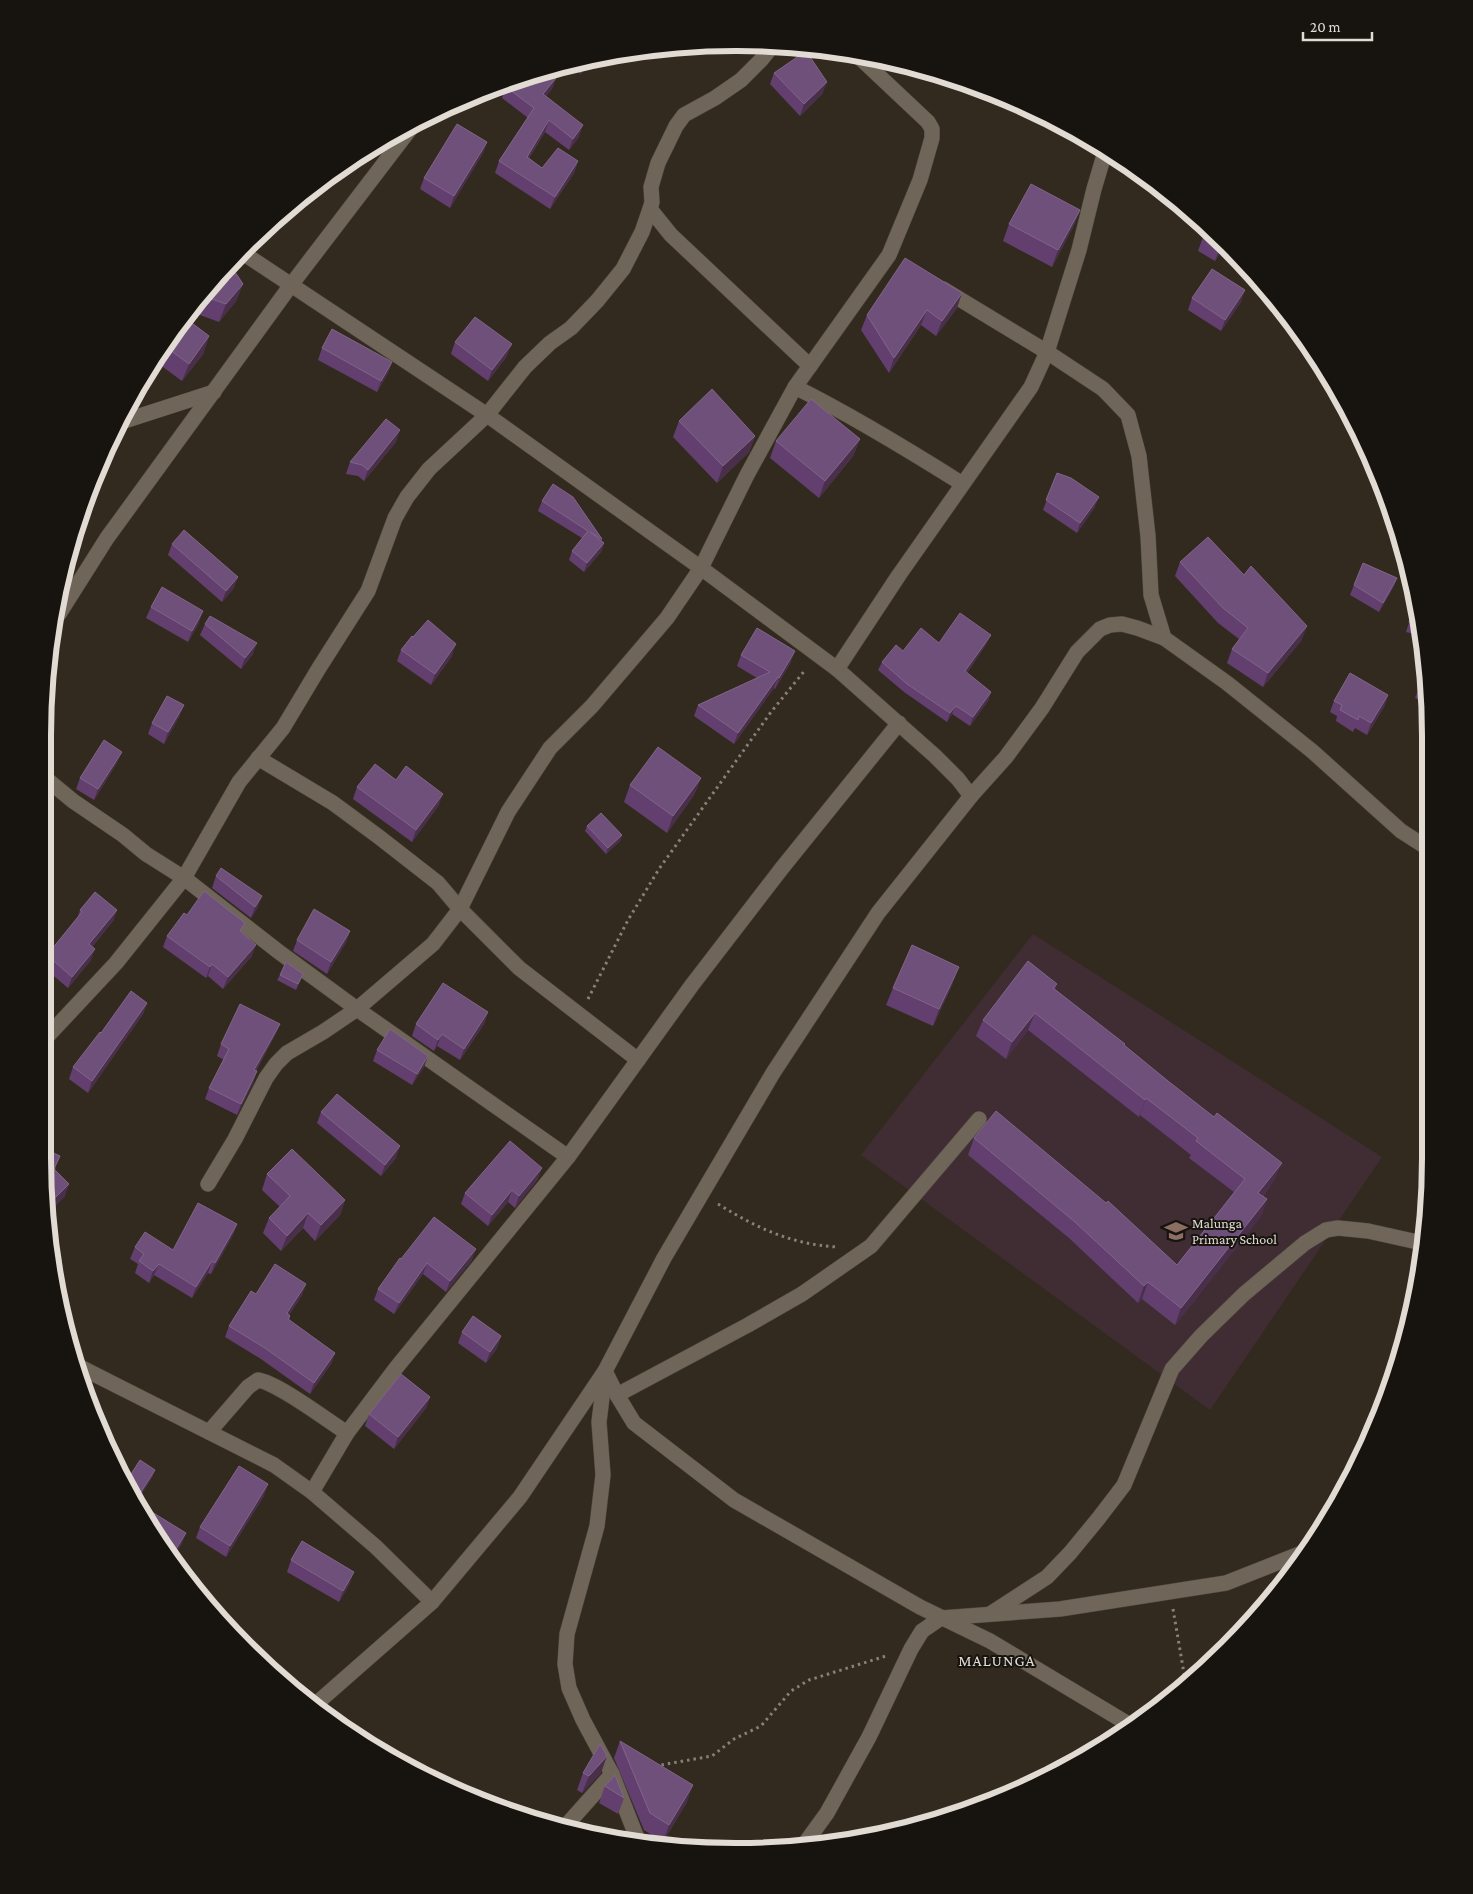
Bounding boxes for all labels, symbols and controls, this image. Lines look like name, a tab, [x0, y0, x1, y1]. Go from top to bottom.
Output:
scale bar	[1303, 10, 1372, 42]
text: 20 m	[1310, 19, 1341, 35]
place label: Malunga Primary School	[1192, 1215, 1277, 1247]
school or university icon: Malunga Primary School	[1163, 1218, 1189, 1244]
district label: MALUNGA	[958, 1652, 1036, 1669]

